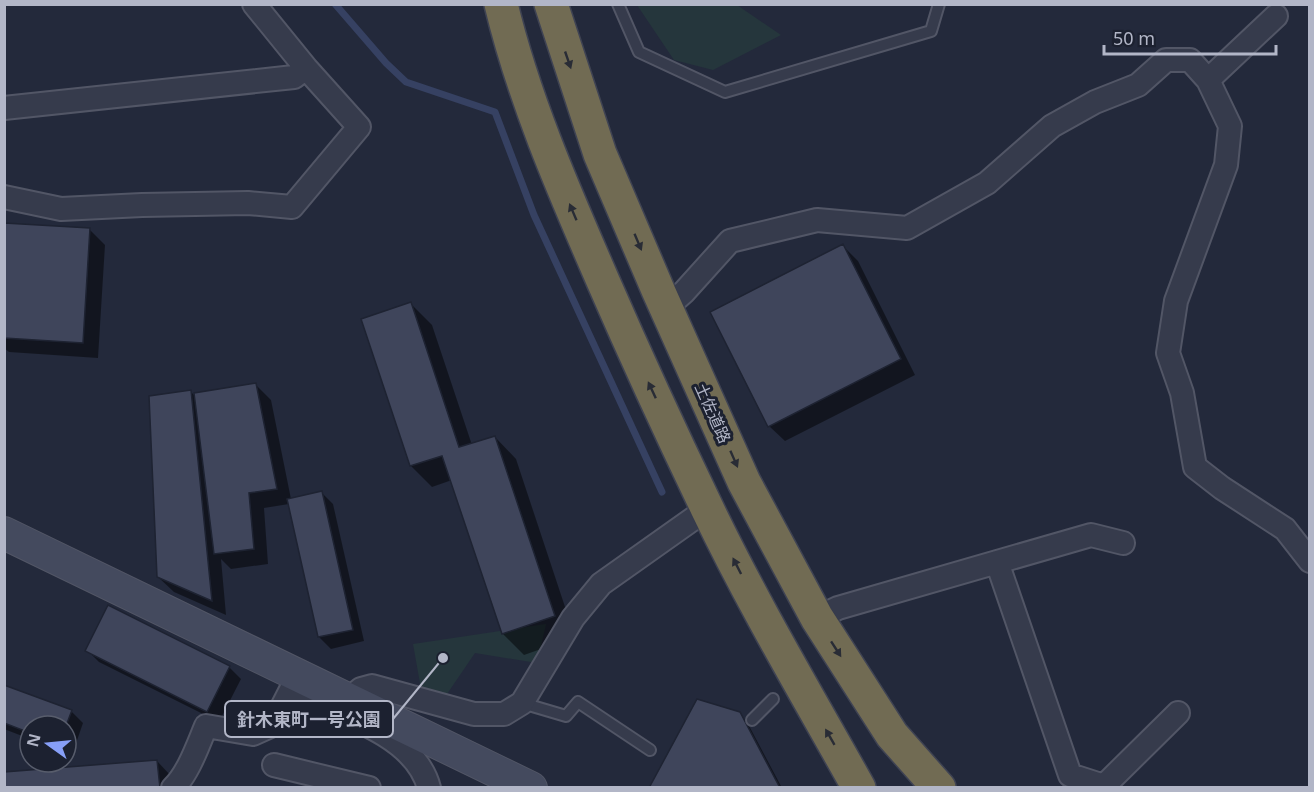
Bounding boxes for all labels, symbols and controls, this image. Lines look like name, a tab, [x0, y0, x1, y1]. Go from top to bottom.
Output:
scale bar	[1104, 18, 1276, 56]
text: 50 m	[1113, 26, 1155, 50]
one-way arrow	[564, 51, 574, 69]
one-way arrow	[568, 202, 578, 220]
one-way arrow	[633, 234, 642, 251]
street label: 土佐道路	[690, 379, 736, 447]
one-way arrow	[648, 381, 657, 398]
one-way arrow	[729, 450, 739, 468]
one-way arrow	[732, 557, 742, 574]
one-way arrow	[831, 641, 842, 657]
callout: 針木東町一号公園	[225, 701, 393, 737]
text: 針木東町一号公園	[237, 707, 381, 731]
north arrow	[18, 714, 78, 774]
one-way arrow	[825, 728, 835, 745]
text: N	[21, 731, 46, 749]

